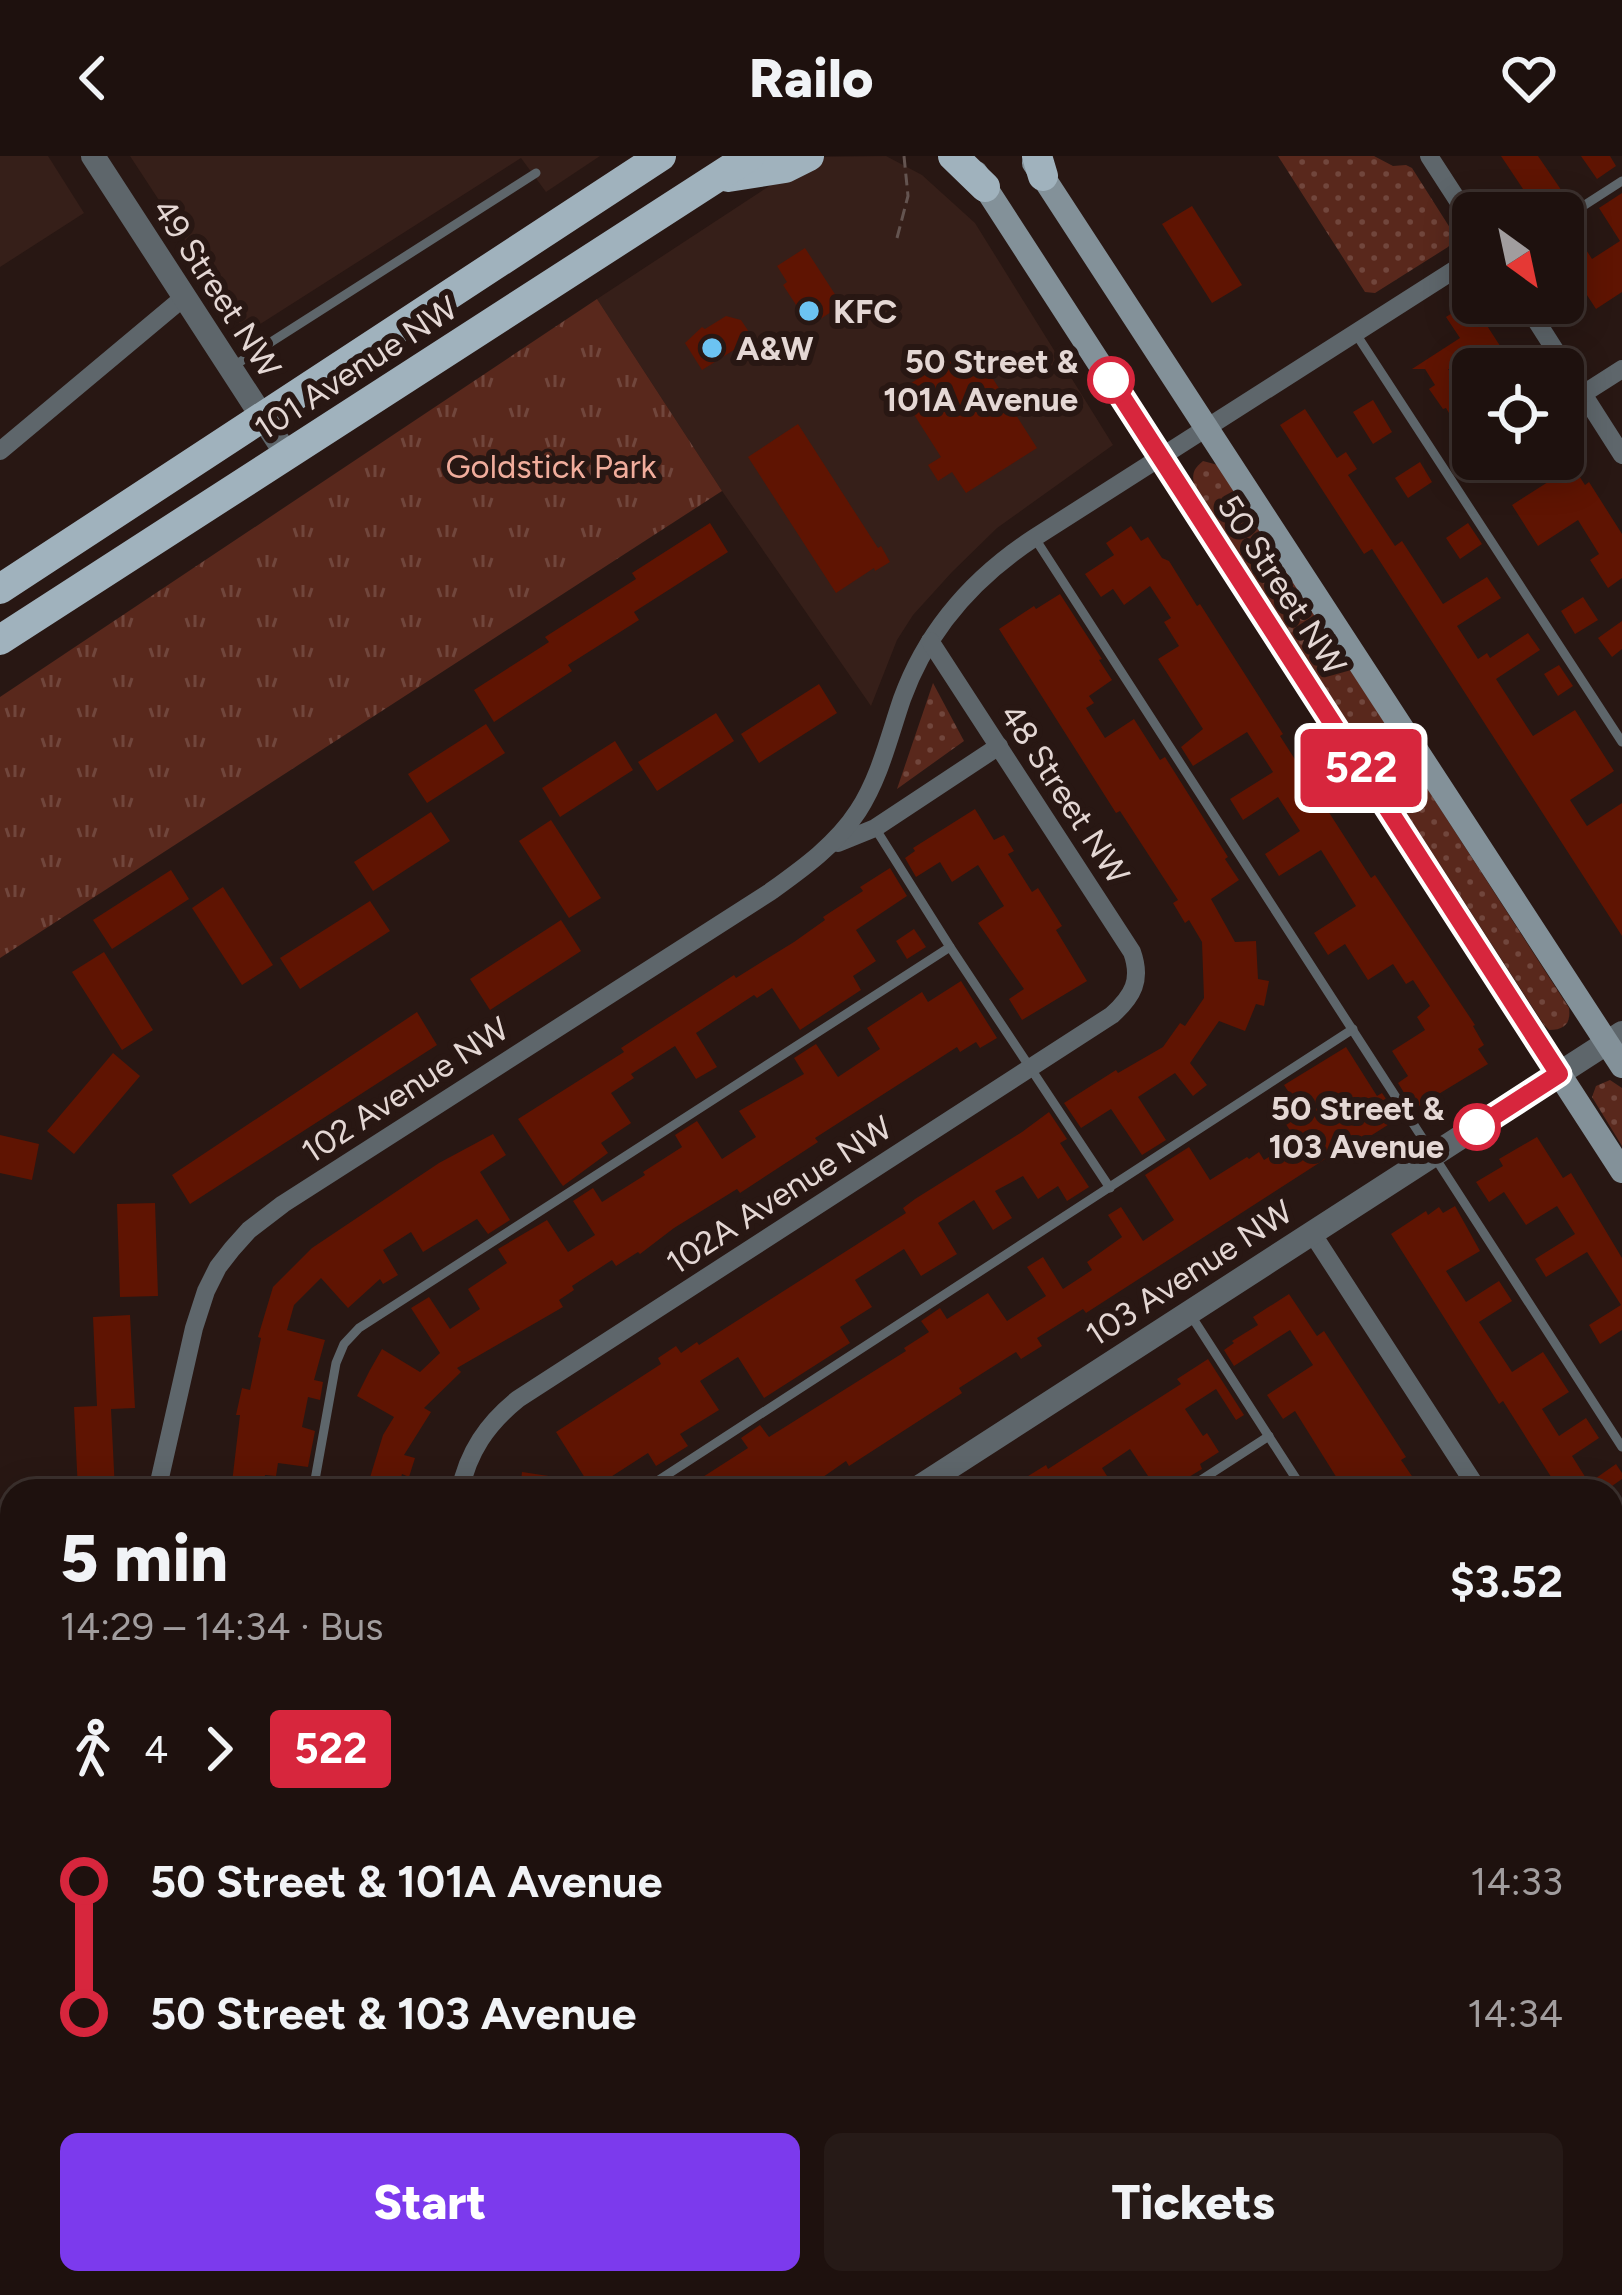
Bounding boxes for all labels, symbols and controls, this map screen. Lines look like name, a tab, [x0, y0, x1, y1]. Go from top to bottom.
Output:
icon: back	[60, 45, 126, 111]
icon: heart	[1496, 45, 1562, 111]
text: Railo	[749, 46, 873, 111]
street label: 49 Street NW	[145, 191, 289, 385]
north arrow	[1452, 192, 1584, 324]
map controls	[1452, 192, 1584, 480]
street label: 101 Avenue NW	[247, 288, 465, 448]
place label: KFC	[833, 292, 897, 331]
marker: KFC	[796, 298, 822, 324]
place label: A&W	[736, 329, 814, 368]
marker: A&W	[699, 335, 725, 361]
place label: 50 Street & 101A Avenue	[883, 342, 1079, 419]
button: locate	[1452, 348, 1584, 480]
marker: 50 Street & 101A Avenue	[1089, 358, 1133, 402]
park label: Goldstick Park	[445, 447, 657, 486]
street label: 50 Street NW	[1210, 488, 1355, 682]
street label: 48 Street NW	[992, 697, 1138, 892]
line badge: 522	[1292, 729, 1430, 807]
text: 522	[1324, 742, 1398, 793]
street label: 102 Avenue NW	[294, 1009, 516, 1171]
place label: 50 Street & 103 Avenue	[1268, 1089, 1445, 1166]
marker: 50 Street & 103 Avenue	[1455, 1105, 1499, 1149]
street label: 102A Avenue NW	[659, 1107, 899, 1282]
street label: 103 Avenue NW	[1079, 1192, 1300, 1354]
text: 5 min	[60, 1518, 228, 1598]
text: $3.52	[1450, 1554, 1563, 1608]
text: 14:29 – 14:34 · Bus	[60, 1603, 383, 1650]
icon: walk	[60, 1716, 126, 1782]
icon: forward	[186, 1716, 252, 1782]
text: 522	[294, 1723, 367, 1774]
text: 4	[144, 1726, 168, 1773]
text: 50 Street & 101A Avenue	[150, 1854, 662, 1908]
text: 14:33	[1470, 1858, 1563, 1905]
text: 50 Street & 103 Avenue	[150, 1986, 636, 2040]
text: 14:34	[1467, 1990, 1563, 2037]
button: Start	[60, 2133, 800, 2271]
button: Tickets	[824, 2133, 1563, 2271]

